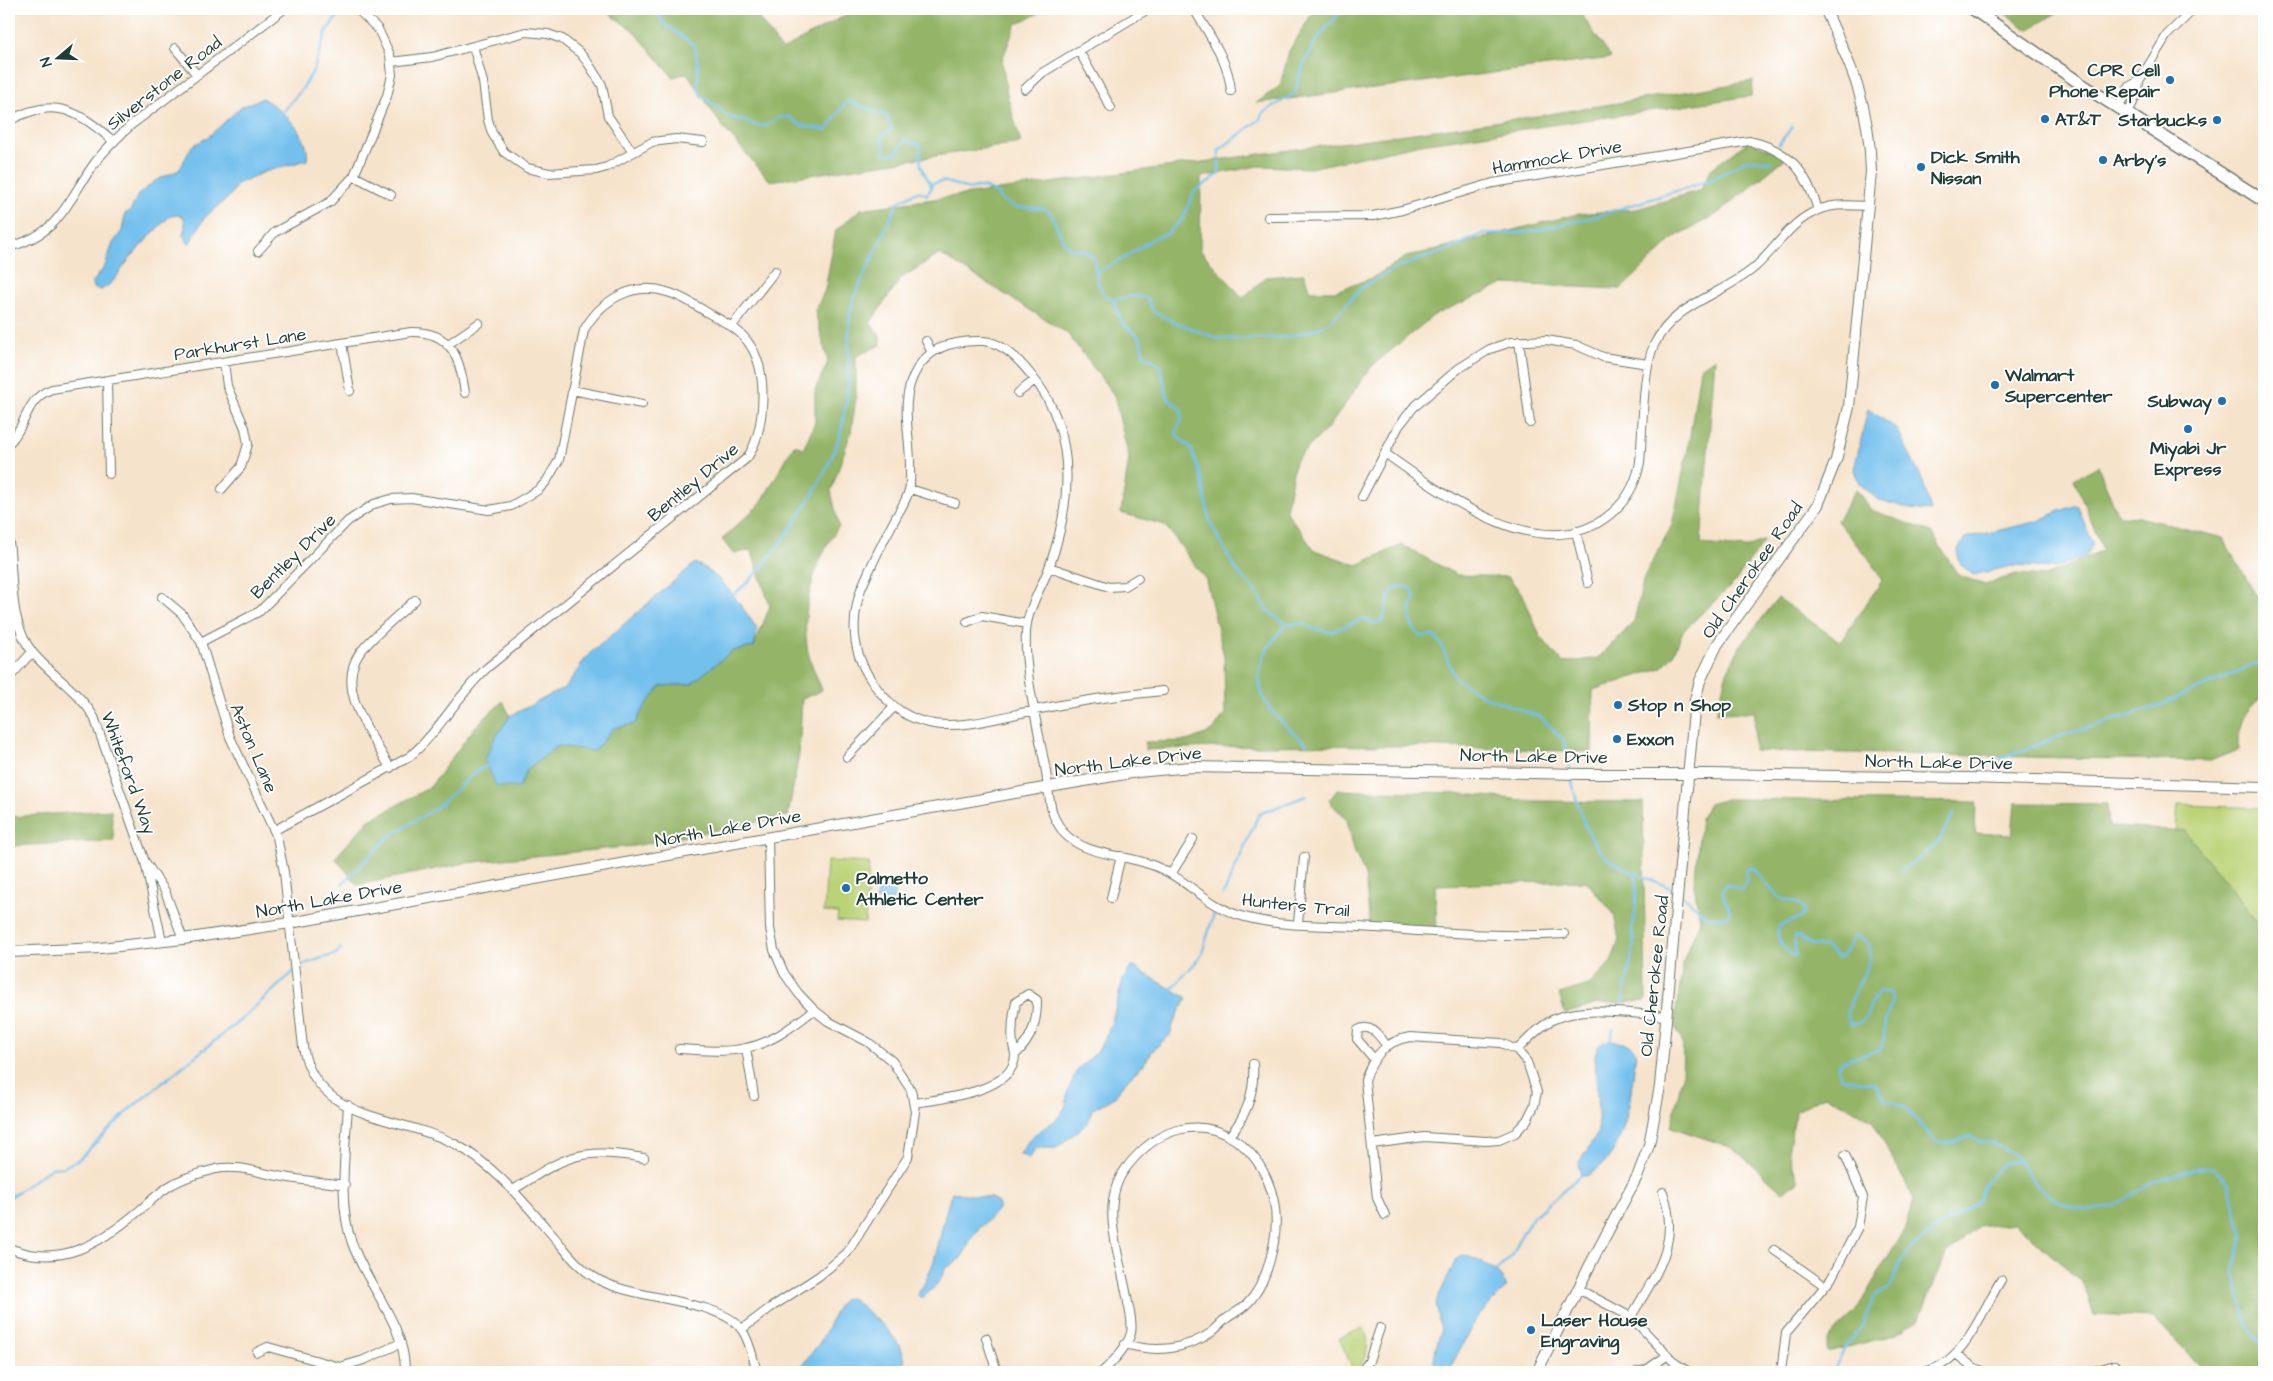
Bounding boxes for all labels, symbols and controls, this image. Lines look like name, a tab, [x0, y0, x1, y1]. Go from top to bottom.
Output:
street label: Silverstone Road	[102, 30, 227, 136]
north arrow	[32, 32, 82, 82]
text: N	[36, 54, 58, 69]
place label: CPR Cell Phone Repair	[2049, 58, 2160, 104]
marker: CPR Cell Phone Repair	[2164, 74, 2176, 86]
place label: AT&T	[2055, 107, 2102, 132]
place label: Starbucks	[2117, 108, 2207, 133]
marker: AT&T	[2039, 113, 2051, 125]
marker: Starbucks	[2211, 114, 2223, 126]
street label: Hammock Drive	[1490, 134, 1624, 181]
place label: Dick Smith Nissan	[1931, 145, 2021, 191]
place label: Arby's	[2113, 148, 2166, 174]
marker: Arby's	[2097, 154, 2109, 166]
marker: Dick Smith Nissan	[1915, 161, 1927, 173]
street label: Parkhurst Lane	[172, 322, 308, 367]
place label: Walmart Supercenter	[2004, 363, 2113, 409]
marker: Walmart Supercenter	[1989, 379, 2001, 391]
place label: Subway	[2147, 389, 2212, 415]
marker: Subway	[2216, 395, 2228, 407]
marker: Miyabi Jr Express	[2182, 423, 2194, 435]
place label: Miyabi Jr Express	[2150, 436, 2226, 482]
street label: Bentley Drive	[642, 437, 745, 529]
street label: Old Cherokee Road	[1696, 497, 1809, 644]
street label: Bentley Drive	[245, 508, 343, 605]
place label: Stop n Shop	[1627, 693, 1731, 718]
marker: Stop n Shop	[1612, 699, 1624, 711]
street label: Aston Lane	[224, 700, 284, 797]
street label: Whiteford Way	[94, 708, 162, 838]
place label: Exxon	[1627, 727, 1674, 752]
marker: Exxon	[1611, 733, 1623, 745]
street label: North Lake Drive	[1053, 740, 1203, 783]
street label: North Lake Drive	[1460, 743, 1608, 770]
street label: North Lake Drive	[1865, 749, 2013, 776]
street label: North Lake Drive	[653, 803, 803, 854]
place label: Palmetto Athletic Center	[856, 866, 983, 912]
street label: North Lake Drive	[254, 874, 404, 925]
marker: Palmetto Athletic Center	[840, 882, 852, 894]
street label: Hunters Trail	[1241, 887, 1351, 924]
street label: Old Cherokee Road	[1634, 894, 1675, 1058]
place label: Laser House Engraving	[1541, 1308, 1648, 1355]
marker: Laser House Engraving	[1525, 1324, 1537, 1336]

